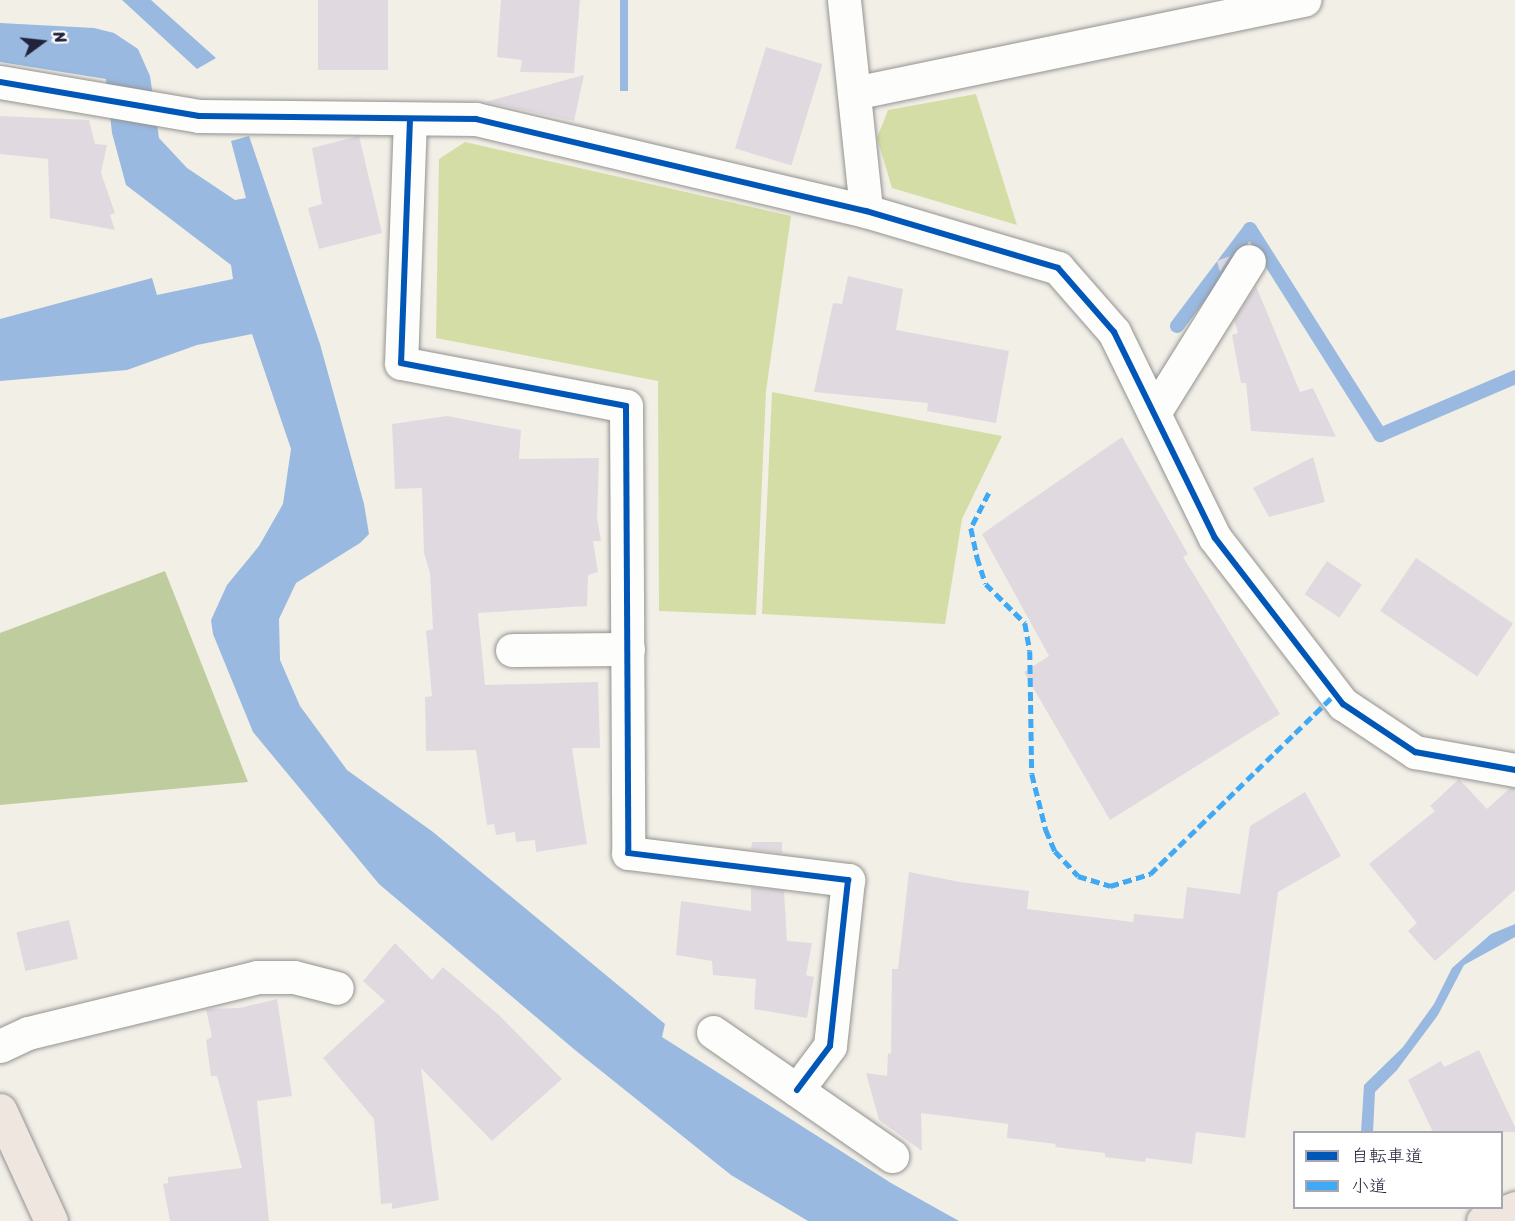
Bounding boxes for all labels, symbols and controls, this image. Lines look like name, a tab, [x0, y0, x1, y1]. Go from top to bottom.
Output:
north arrow	[12, 12, 72, 72]
text: N	[44, 28, 75, 46]
legend	[1293, 1131, 1503, 1209]
text: 自転車道	[1351, 1140, 1423, 1172]
text: 小道	[1351, 1170, 1387, 1202]

